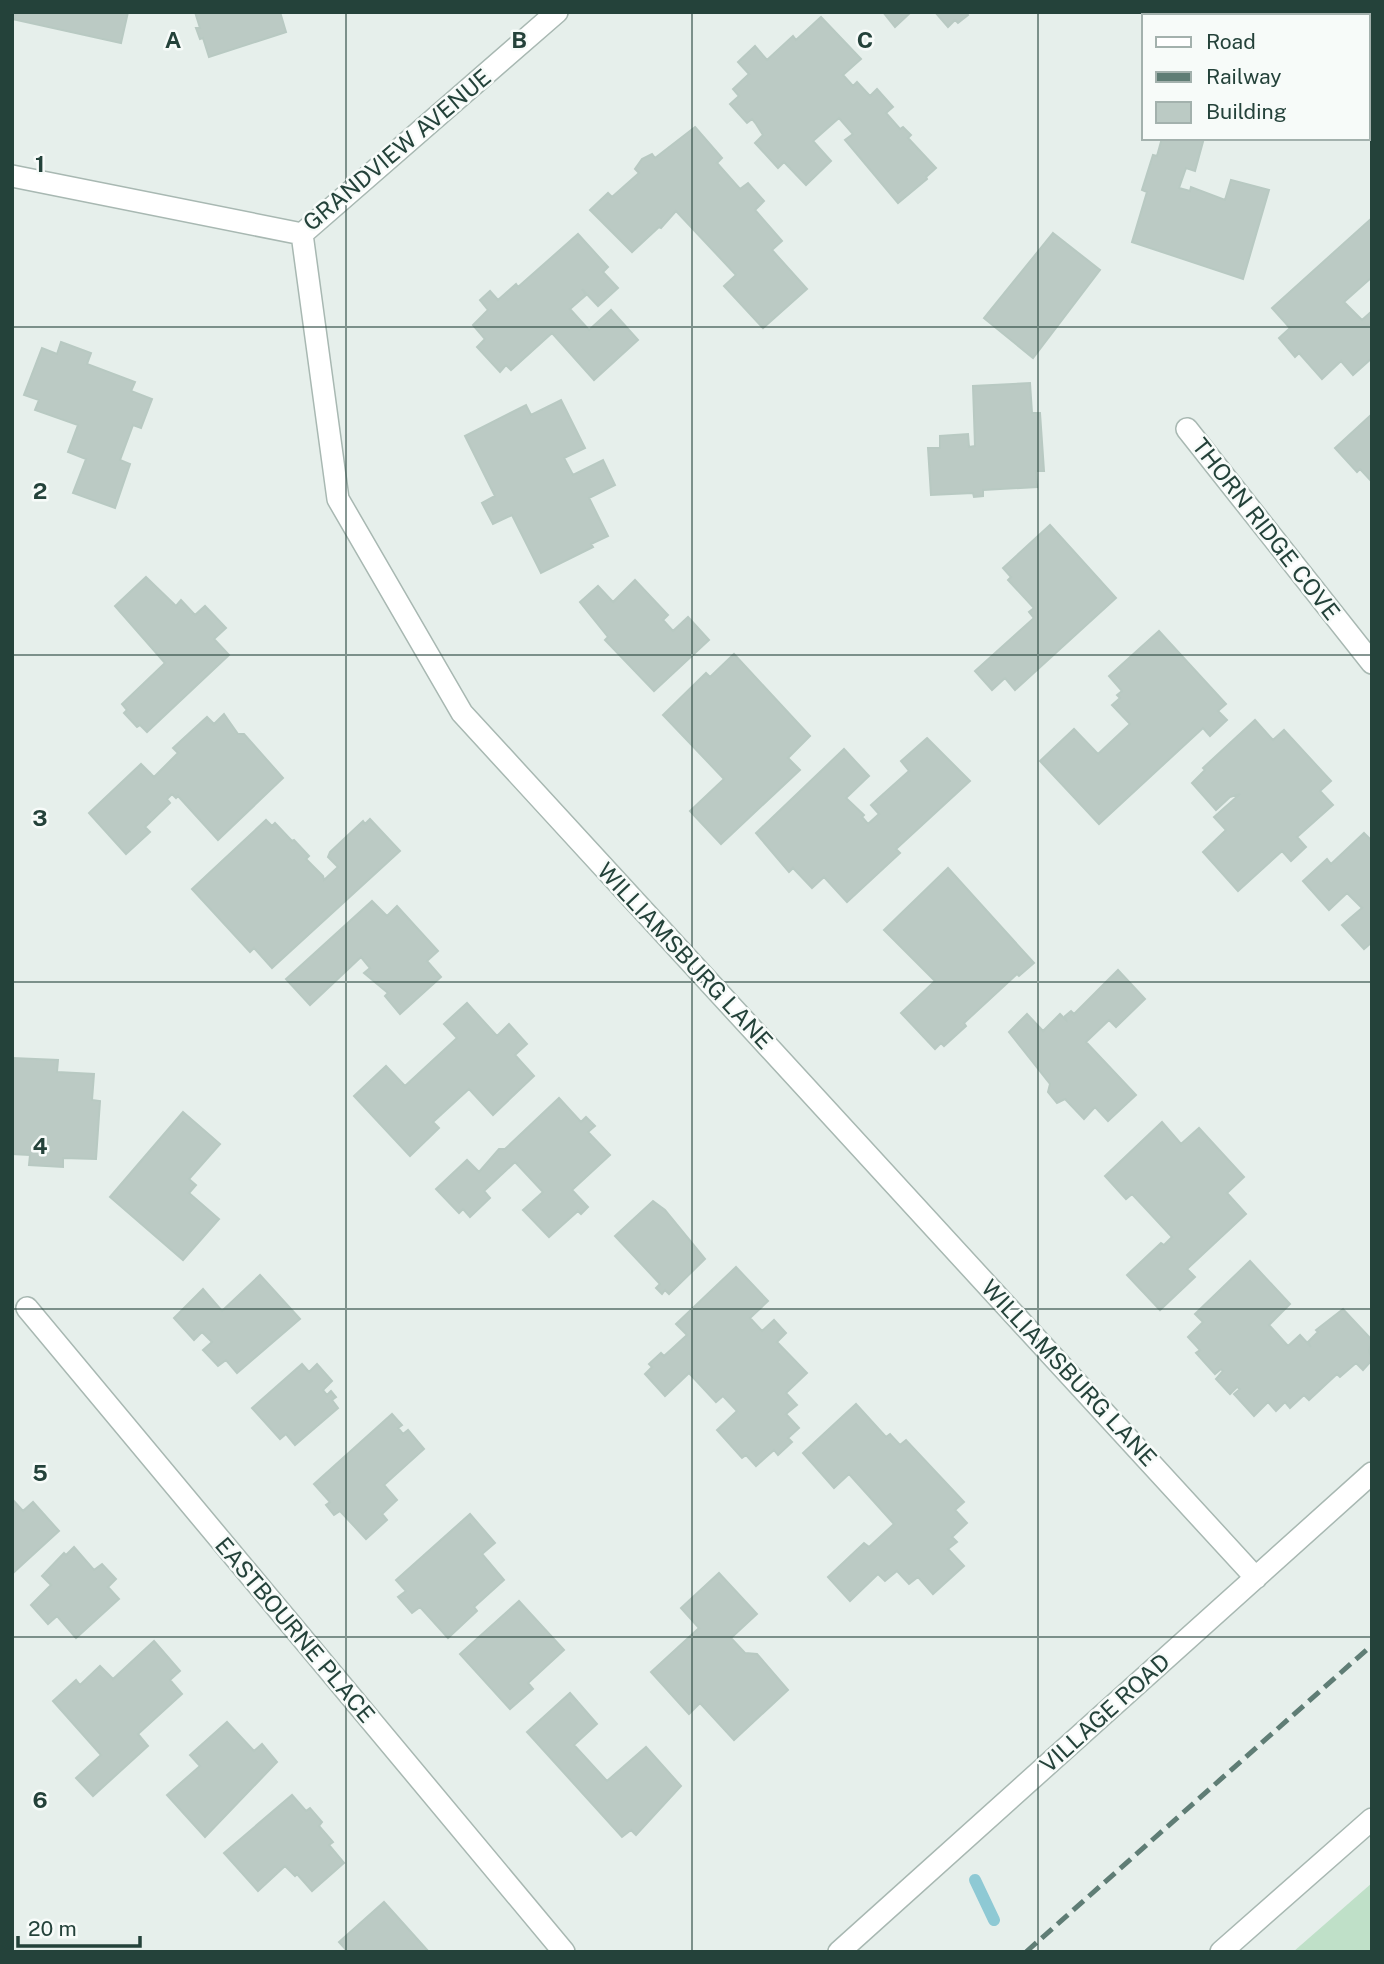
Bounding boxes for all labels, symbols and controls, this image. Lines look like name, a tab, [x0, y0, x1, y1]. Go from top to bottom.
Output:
legend	[1142, 14, 1370, 140]
text: A	[165, 26, 182, 53]
text: B	[511, 26, 527, 53]
text: C	[857, 26, 873, 53]
text: Road	[1206, 29, 1256, 54]
street label: GRANDVIEW AVENUE	[297, 63, 496, 236]
text: Railway	[1206, 64, 1282, 89]
text: Building	[1206, 99, 1287, 124]
text: 1	[35, 150, 45, 177]
street label: THORN RIDGE COVE	[1187, 432, 1346, 625]
text: 2	[33, 477, 47, 504]
text: 3	[32, 804, 48, 831]
street label: WILLIAMSBURG LANE	[592, 857, 779, 1054]
text: 4	[32, 1132, 48, 1159]
street label: WILLIAMSBURG LANE	[976, 1274, 1163, 1471]
text: 5	[32, 1459, 48, 1486]
street label: EASTBOURNE PLACE	[210, 1532, 381, 1728]
street label: VILLAGE ROAD	[1034, 1647, 1175, 1778]
text: 6	[32, 1786, 48, 1813]
scale bar	[18, 1904, 140, 1948]
text: 20 m	[28, 1916, 77, 1941]

